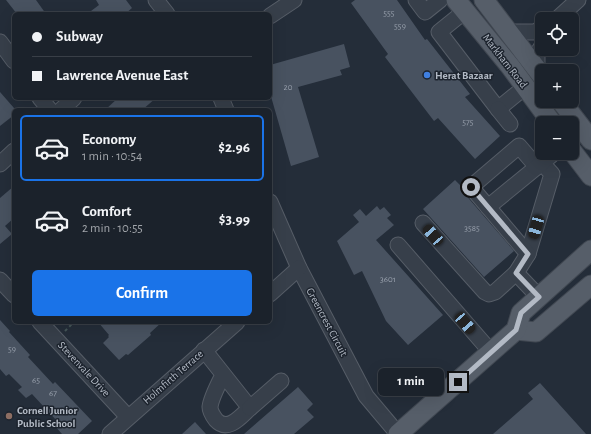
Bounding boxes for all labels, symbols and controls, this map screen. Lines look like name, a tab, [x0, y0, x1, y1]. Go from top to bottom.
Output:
house number: 555	[383, 9, 395, 18]
map controls	[535, 12, 579, 160]
button: locate	[535, 12, 579, 56]
house number: 559	[394, 22, 406, 31]
text: Subway	[56, 29, 103, 44]
street label: Markham Road	[481, 32, 530, 90]
button: +	[535, 64, 579, 108]
text: Lawrence Avenue East	[56, 68, 188, 83]
marker: Herat Bazaar	[422, 70, 432, 80]
place label: Herat Bazaar	[435, 70, 493, 81]
house number: 20	[284, 83, 293, 92]
button: −	[535, 116, 579, 160]
house number: 575	[462, 118, 474, 127]
icon: car	[34, 130, 70, 166]
text: Economy	[82, 132, 136, 147]
text: $2.96	[218, 140, 250, 155]
text: 1 min · 10:54	[82, 150, 142, 163]
route start	[462, 178, 480, 196]
icon: car	[34, 202, 70, 238]
text: Comfort	[82, 204, 131, 219]
text: $3.99	[219, 212, 250, 227]
car	[527, 214, 545, 240]
text: 2 min · 10:55	[82, 222, 143, 235]
car	[421, 222, 445, 248]
house number: 3585	[464, 224, 480, 233]
button: Confirm	[32, 270, 252, 316]
house number: 3601	[380, 275, 396, 284]
street label: Greencrest Circuit	[304, 286, 350, 358]
car	[453, 310, 477, 336]
street label: Stevenvale Drive	[56, 339, 112, 399]
house number: 59	[8, 345, 16, 354]
street label: Holmfirth Terrace	[141, 348, 205, 406]
callout: 1 min	[378, 368, 444, 396]
route end	[449, 373, 467, 391]
text: 1 min	[397, 375, 425, 388]
house number: 65	[32, 376, 40, 385]
house number: 67	[49, 389, 57, 398]
place label: Cornell Junior Public School	[17, 405, 77, 429]
marker: Cornell Junior Public School	[4, 411, 14, 421]

